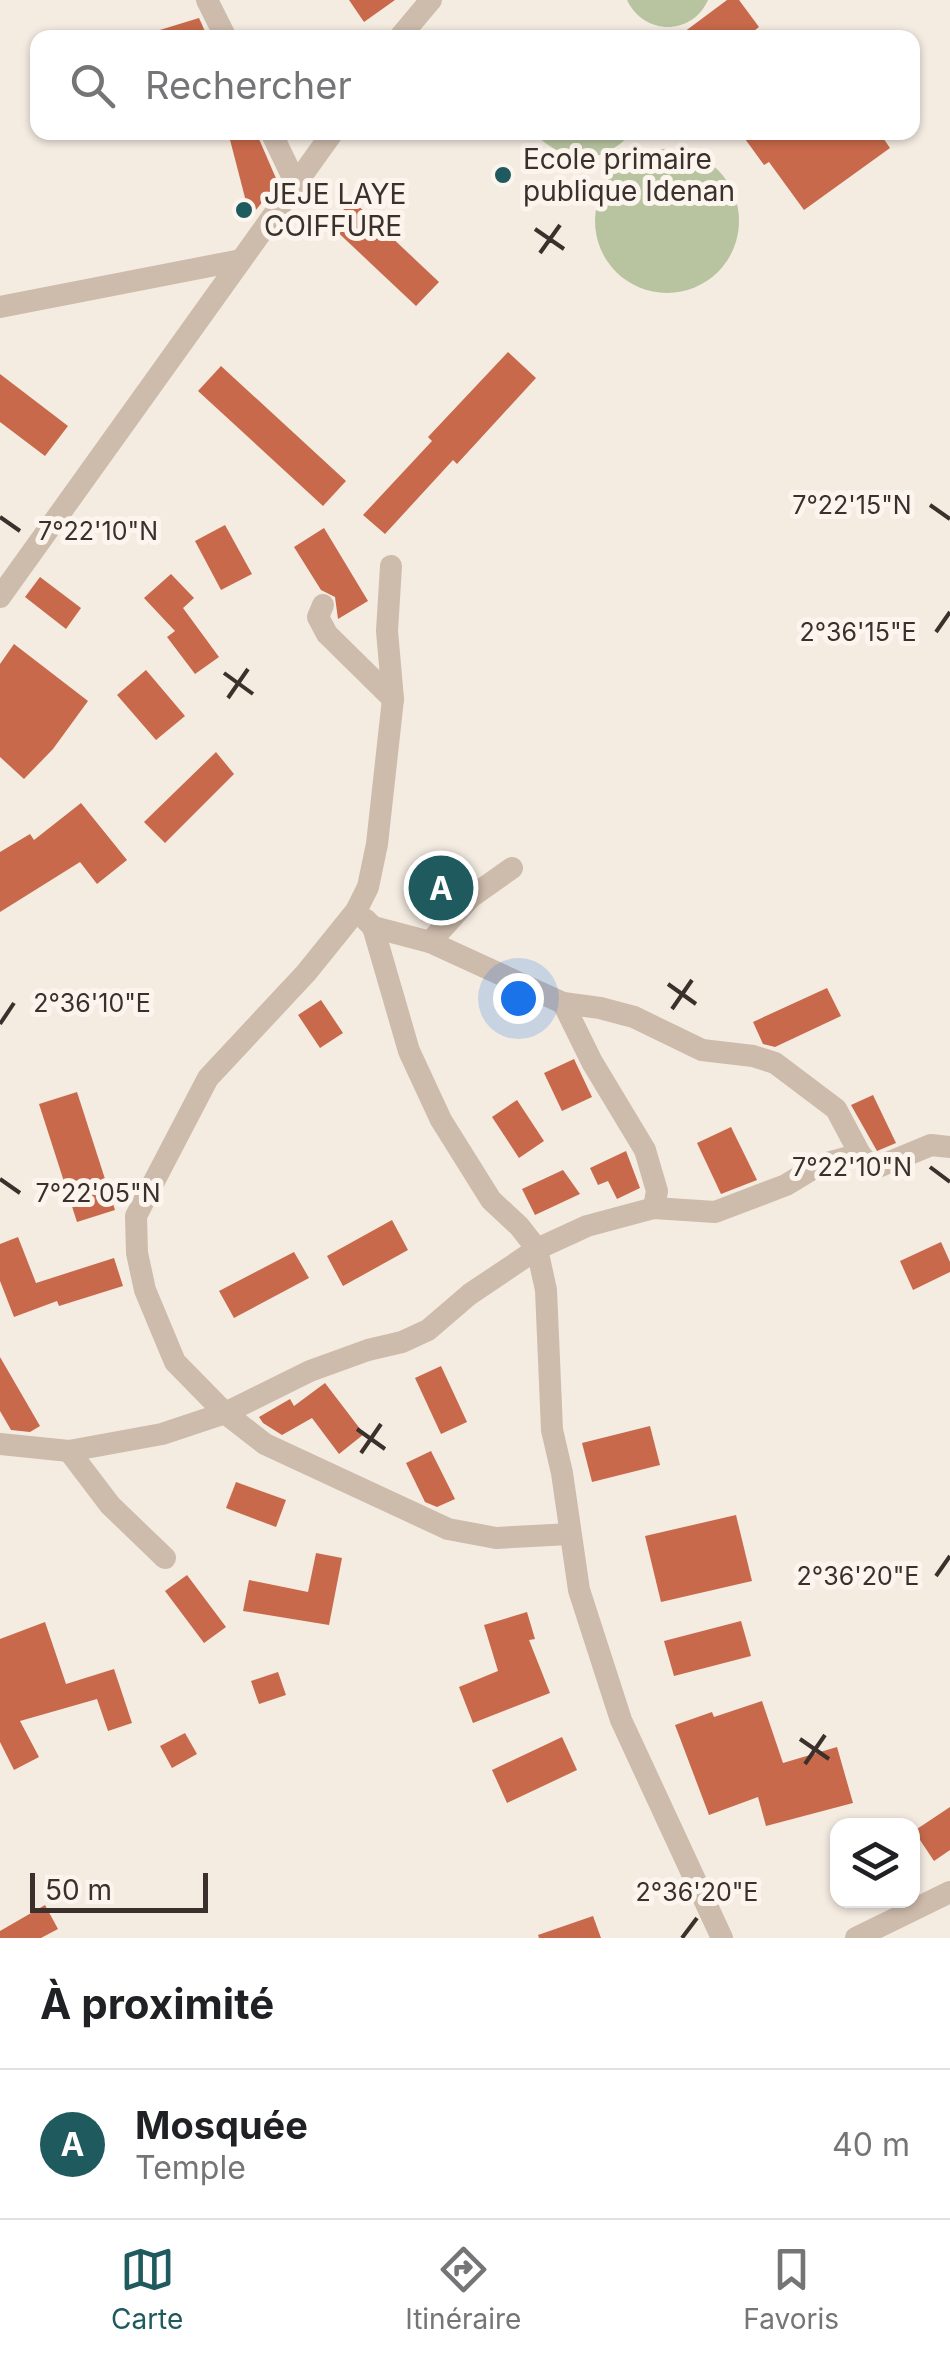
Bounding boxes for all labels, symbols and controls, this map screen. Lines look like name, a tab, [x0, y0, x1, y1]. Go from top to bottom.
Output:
search box	[30, 30, 920, 140]
icon: search	[65, 58, 120, 113]
text: Rechercher	[145, 62, 352, 108]
place label: Ecole primaire publique Idenan	[523, 142, 735, 208]
marker: Ecole primaire publique Idenan	[492, 164, 514, 186]
place label: JEJE LAYE COIFFURE	[264, 177, 406, 243]
marker: JEJE LAYE COIFFURE	[233, 199, 255, 221]
text: 7°22'15"N	[792, 490, 912, 520]
text: 7°22'10"N	[38, 516, 158, 546]
text: 2°36'15"E	[799, 617, 917, 647]
pin: A	[408, 850, 474, 926]
your location	[493, 973, 544, 1024]
text: 2°36'10"E	[33, 988, 151, 1018]
text: 7°22'10"N	[792, 1152, 912, 1182]
text: 7°22'05"N	[36, 1178, 160, 1208]
text: 2°36'20"E	[797, 1561, 919, 1591]
map controls	[830, 1818, 920, 1908]
button: layers	[830, 1818, 920, 1908]
scale bar	[30, 1868, 208, 1912]
text: 50 m	[45, 1873, 112, 1907]
text: 2°36'20"E	[636, 1877, 758, 1907]
text: À proximité	[40, 1978, 274, 2029]
text: Mosquée	[135, 2102, 308, 2148]
text: A	[61, 2125, 84, 2164]
text: 40 m	[832, 2125, 910, 2164]
text: Temple	[135, 2148, 246, 2187]
tab: Carte	[111, 2242, 183, 2336]
tab: Itinéraire	[405, 2242, 521, 2336]
tab: Favoris	[743, 2242, 839, 2336]

